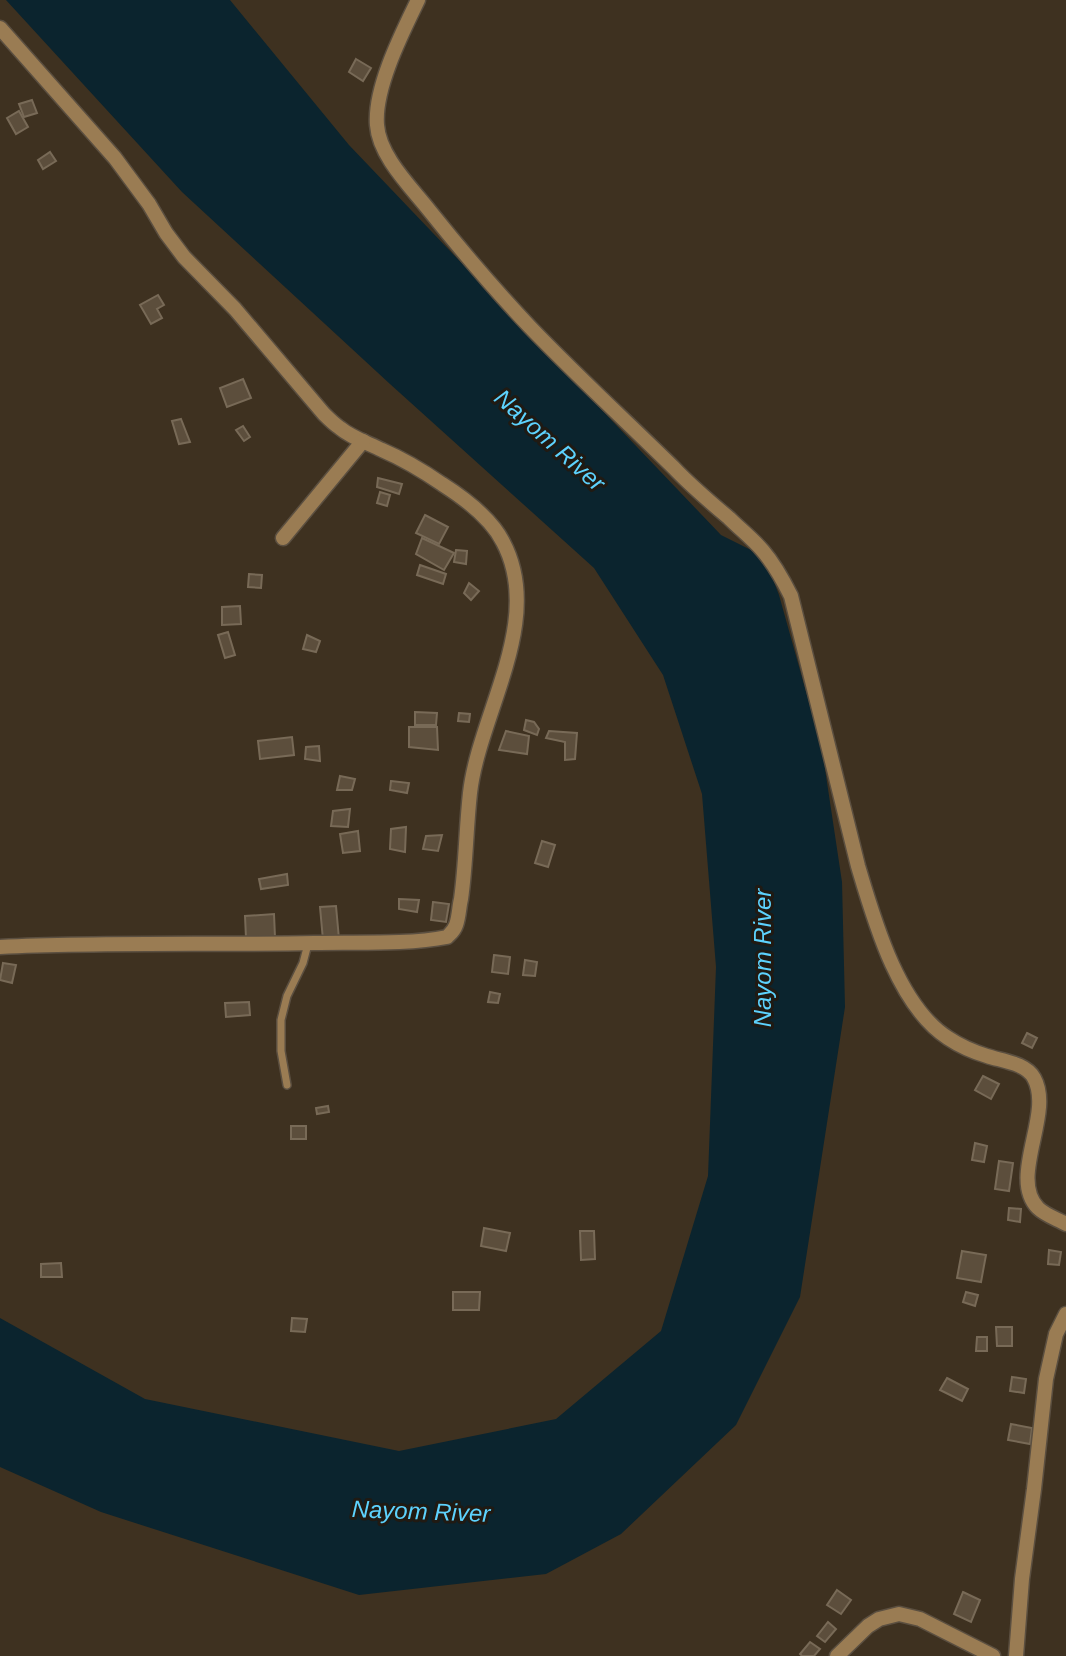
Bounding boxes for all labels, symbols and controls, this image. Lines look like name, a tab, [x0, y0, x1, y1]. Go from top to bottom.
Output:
water label: Nayom River	[489, 384, 611, 497]
water label: Nayom River	[749, 888, 776, 1027]
water label: Nayom River	[351, 1495, 492, 1527]

